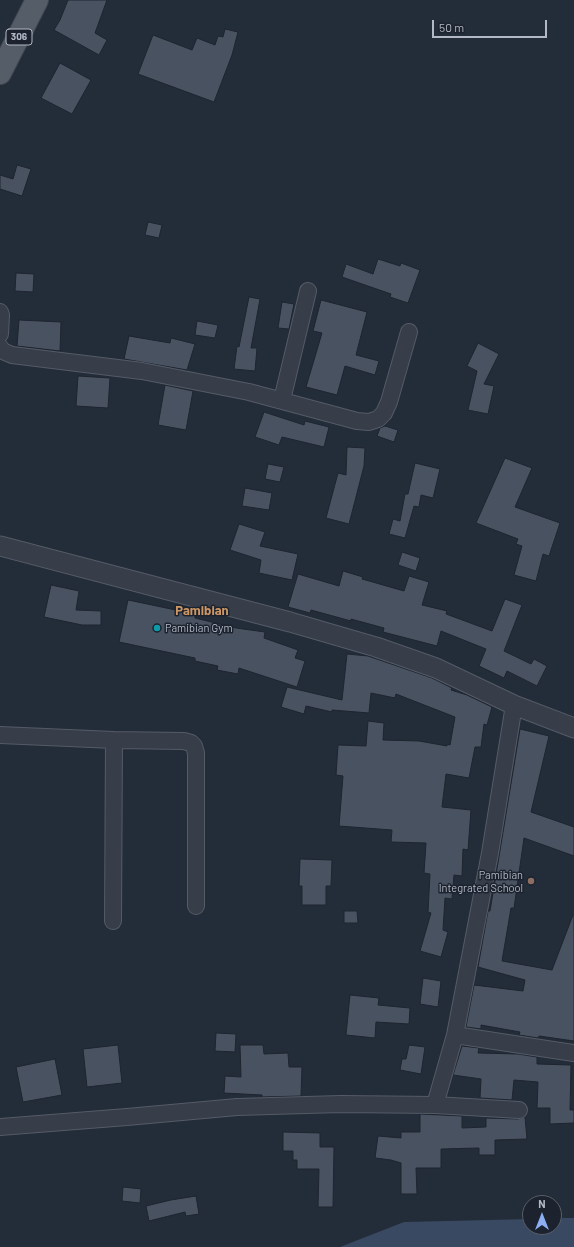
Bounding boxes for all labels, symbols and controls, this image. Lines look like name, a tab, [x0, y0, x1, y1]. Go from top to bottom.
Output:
scale bar	[434, 12, 549, 38]
text: 50 m	[439, 20, 464, 34]
road number: 306	[6, 29, 32, 45]
district label: Pamibian	[175, 603, 229, 619]
place label: Pamibian Gym	[165, 621, 232, 635]
marker: Pamibian Gym	[152, 623, 162, 633]
place label: Pamibian Integrated School	[439, 868, 523, 894]
marker: Pamibian Integrated School	[526, 876, 536, 886]
north arrow	[522, 1195, 562, 1235]
text: N	[538, 1197, 546, 1210]

